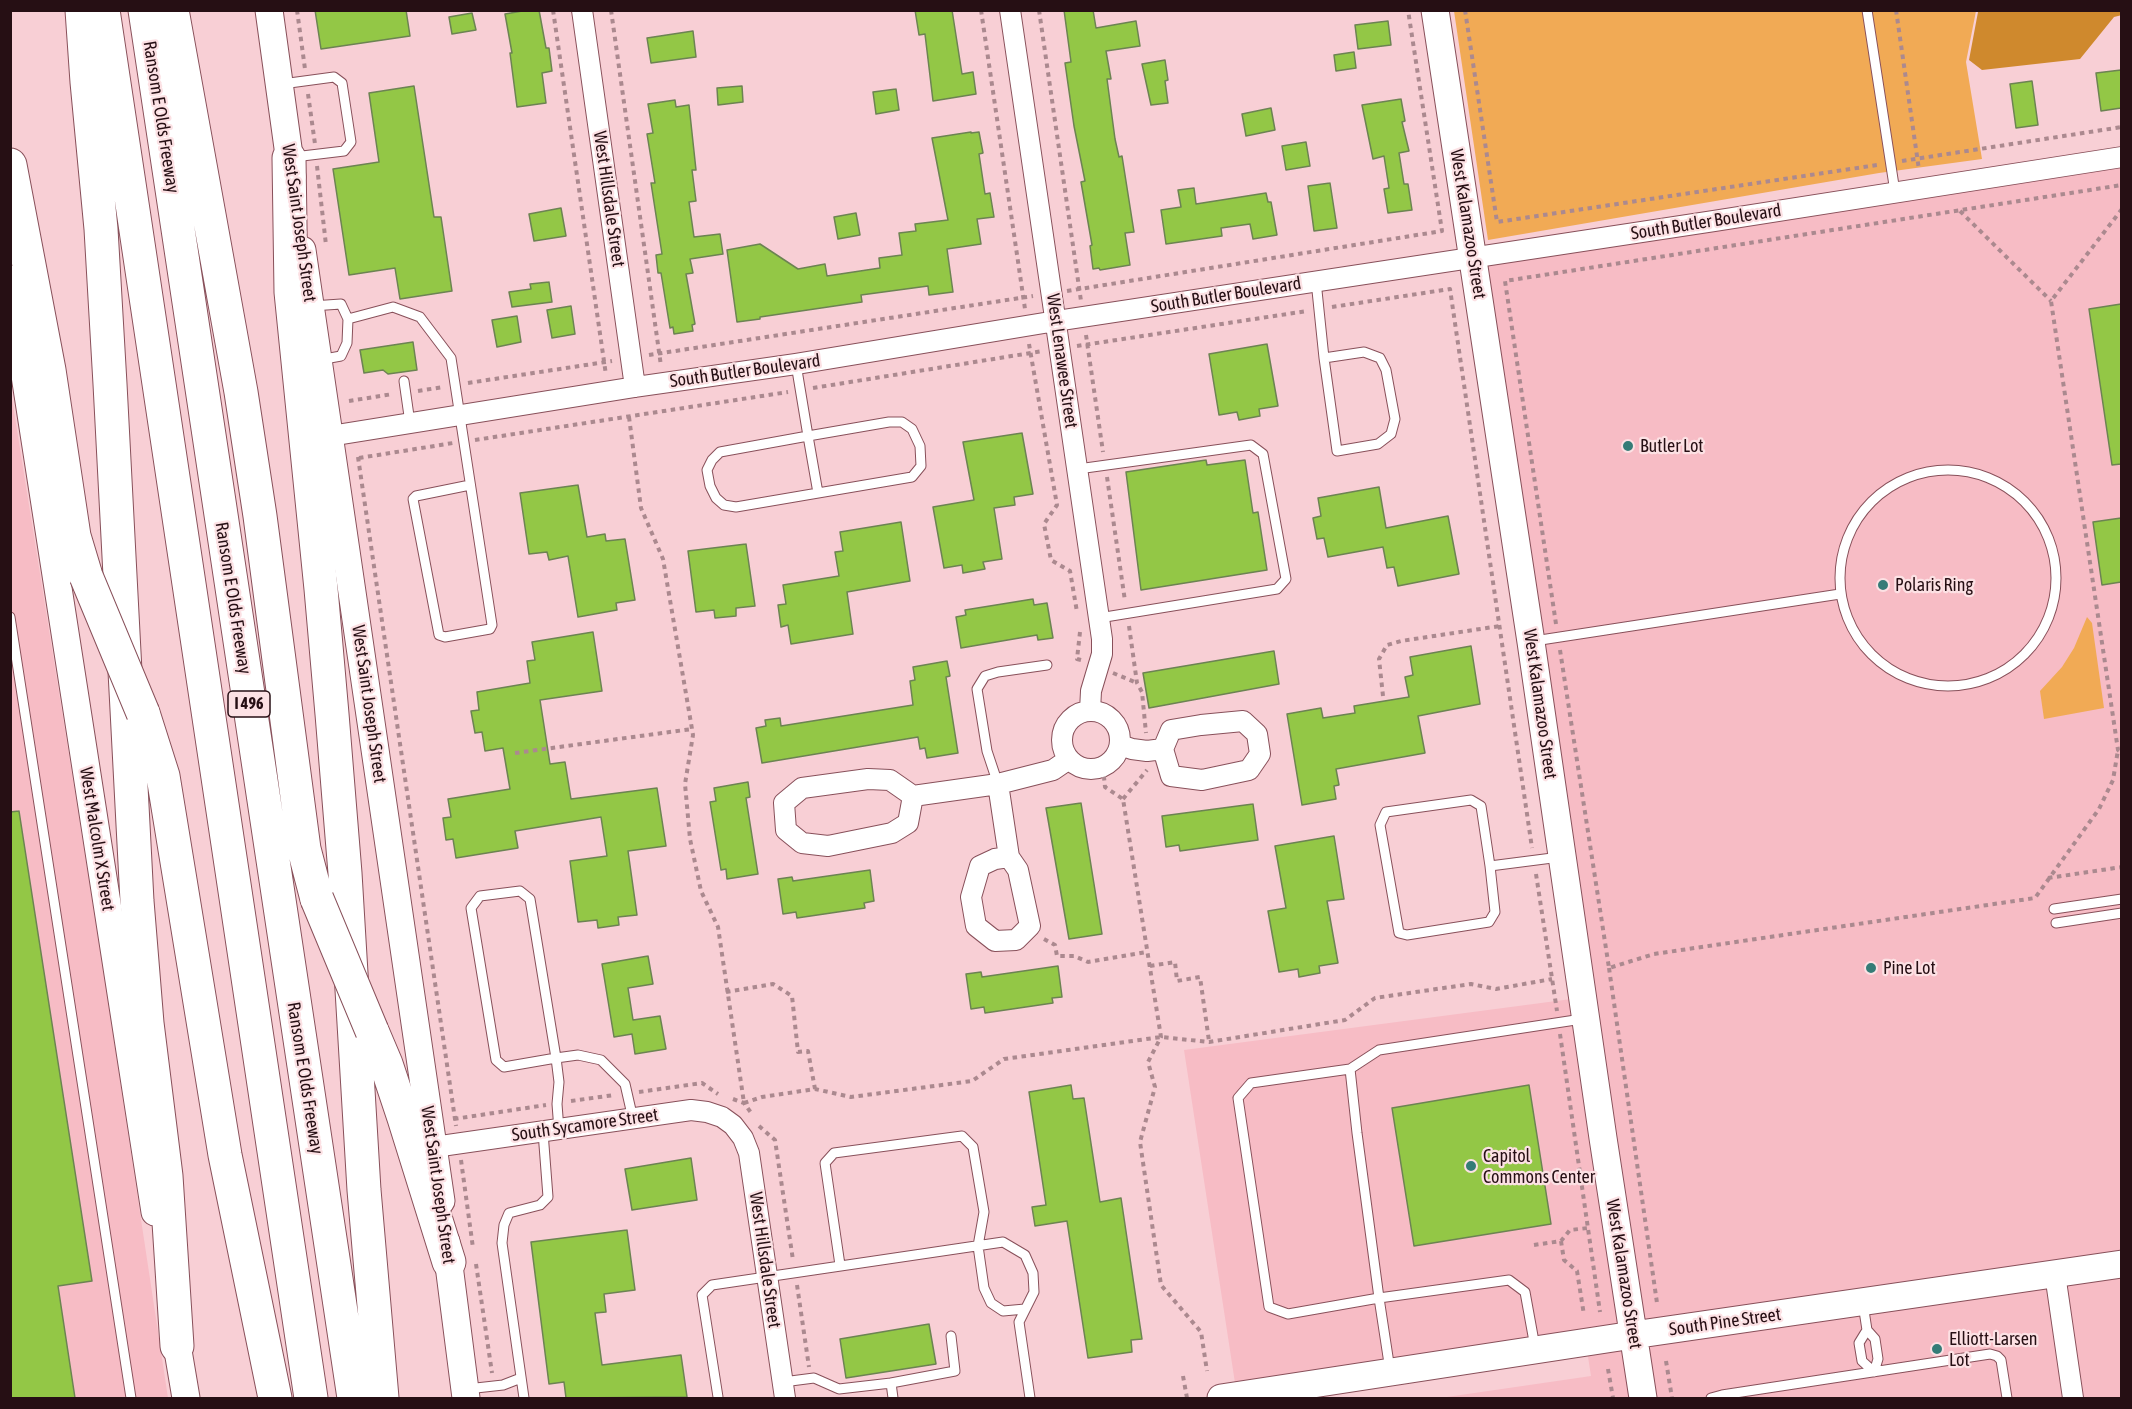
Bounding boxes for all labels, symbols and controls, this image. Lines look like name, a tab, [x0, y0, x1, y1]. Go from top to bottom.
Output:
street label: Ransom E Olds Freeway	[138, 39, 184, 195]
street label: West Hillsdale Street	[589, 130, 629, 268]
street label: West Saint Joseph Street	[277, 143, 321, 303]
street label: West Kalamazoo Street	[1446, 148, 1490, 300]
street label: South Butler Boulevard	[1629, 199, 1783, 245]
street label: South Butler Boulevard	[1149, 272, 1303, 318]
street label: West Lenawee Street	[1042, 292, 1082, 430]
street label: South Butler Boulevard	[668, 350, 822, 392]
place label: Butler Lot	[1640, 435, 1704, 457]
marker: Butler Lot	[1621, 439, 1635, 453]
street label: Ransom E Olds Freeway	[210, 520, 256, 676]
place label: Polaris Ring	[1895, 574, 1973, 596]
marker: Polaris Ring	[1876, 578, 1890, 592]
street label: West Saint Joseph Street	[347, 624, 391, 784]
street label: West Kalamazoo Street	[1519, 628, 1561, 780]
road number: I 496	[228, 691, 270, 717]
street label: West Malcolm X Street	[75, 766, 119, 912]
place label: Pine Lot	[1883, 957, 1936, 979]
marker: Pine Lot	[1864, 961, 1878, 975]
street label: Ransom E Olds Freeway	[282, 1000, 328, 1156]
street label: South Sycamore Street	[510, 1104, 660, 1146]
street label: West Saint Joseph Street	[416, 1105, 460, 1265]
place label: Capitol Commons Center	[1483, 1145, 1595, 1188]
marker: Capitol Commons Center	[1464, 1159, 1478, 1173]
street label: West Hillsdale Street	[745, 1191, 785, 1329]
street label: West Kalamazoo Street	[1602, 1198, 1646, 1350]
street label: South Pine Street	[1668, 1303, 1782, 1341]
place label: Elliott-Larsen Lot	[1949, 1328, 2038, 1370]
marker: Elliott-Larsen Lot	[1930, 1342, 1944, 1356]

